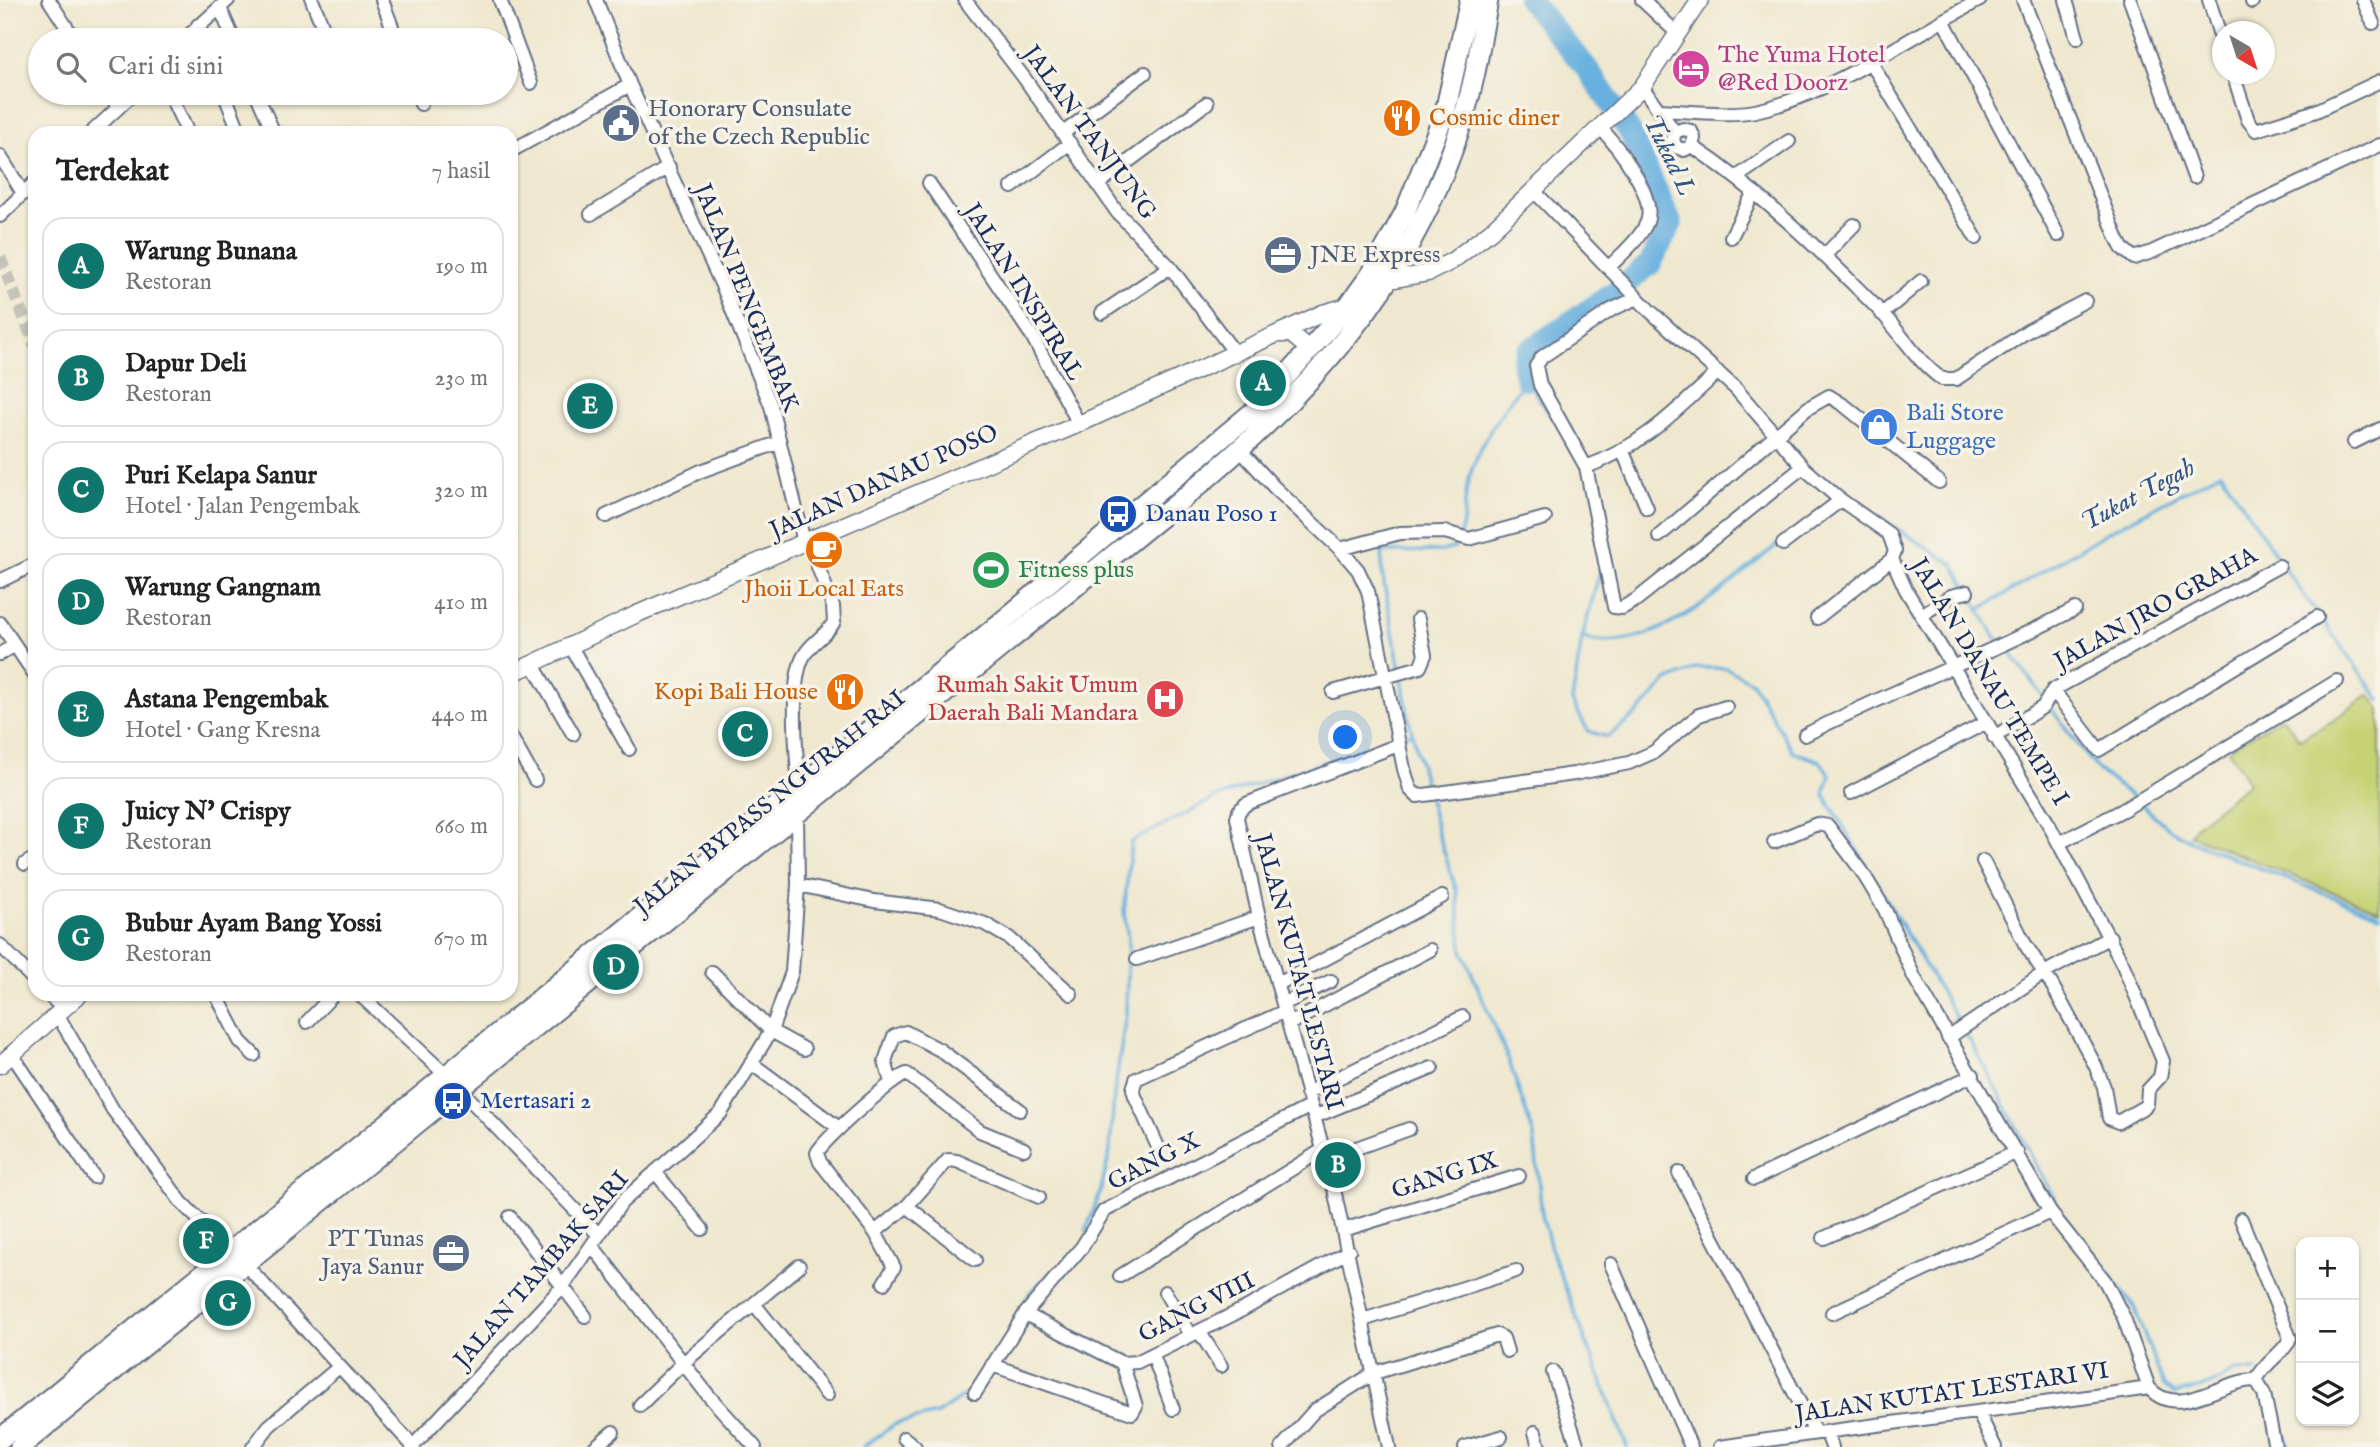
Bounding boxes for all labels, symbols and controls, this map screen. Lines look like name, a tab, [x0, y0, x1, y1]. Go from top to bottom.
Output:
north arrow	[2212, 21, 2275, 84]
search box	[28, 28, 518, 105]
street label: JALAN TANJUNG	[1014, 37, 1163, 226]
place label: The Yuma Hotel @Red Doorz	[1718, 40, 1886, 99]
icon: search	[52, 48, 90, 86]
hotel icon: The Yuma Hotel @Red Doorz	[1670, 48, 1712, 90]
text: Cari di sini	[108, 50, 223, 83]
place label: Honorary Consulate of the Czech Republic	[648, 94, 870, 153]
restaurant icon: Cosmic diner	[1381, 97, 1423, 139]
public building icon: Honorary Consulate of the Czech Republic	[600, 102, 642, 144]
place label: Cosmic diner	[1429, 103, 1560, 134]
water label: Tukad L	[1635, 109, 1703, 201]
text: Terdekat	[56, 153, 169, 191]
text: 7 hasil	[432, 157, 490, 186]
street label: JALAN PENGEMBAK	[685, 177, 806, 417]
street label: JALAN INSPIRAL	[954, 195, 1091, 387]
office icon: JNE Express	[1262, 234, 1304, 276]
text: Warung Bunana	[125, 235, 297, 268]
place label: JNE Express	[1307, 240, 1440, 271]
text: A	[73, 252, 89, 281]
text: 190 m	[435, 252, 488, 281]
text: Restoran	[125, 268, 212, 297]
text: Dapur Deli	[125, 347, 247, 380]
pin: A	[1240, 357, 1286, 409]
text: B	[73, 364, 89, 393]
text: 230 m	[435, 364, 488, 393]
text: Restoran	[125, 380, 212, 409]
pin: E	[567, 380, 613, 432]
place label: Bali Store Luggage	[1906, 398, 2004, 457]
shop icon: Bali Store Luggage	[1858, 406, 1900, 448]
street label: JALAN DANAU POSO	[762, 418, 1003, 548]
water label: Tukat Tegah	[2075, 451, 2201, 540]
text: Puri Kelapa Sanur	[125, 459, 317, 492]
text: C	[73, 476, 89, 505]
text: 320 m	[435, 476, 488, 505]
text: Hotel · Jalan Pengembak	[125, 492, 360, 521]
bus stop icon: Danau Poso 1	[1097, 493, 1139, 535]
place label: Danau Poso 1	[1145, 499, 1277, 530]
cafe icon: Jhoii Local Eats	[803, 529, 845, 571]
street label: JALAN JRO GRAHA	[2046, 540, 2264, 679]
sports icon: Fitness plus	[970, 549, 1012, 591]
street label: JALAN DANAU TEMPE I	[1901, 550, 2075, 812]
place label: Fitness plus	[1018, 555, 1134, 586]
text: Warung Gangnam	[125, 571, 321, 604]
place label: Jhoii Local Eats	[741, 574, 904, 605]
text: D	[72, 588, 90, 617]
text: 410 m	[434, 588, 488, 617]
text: Restoran	[125, 604, 212, 633]
place label: Rumah Sakit Umum Daerah Bali Mandara	[928, 670, 1139, 729]
restaurant icon: Kopi Bali House	[824, 671, 866, 713]
place label: Kopi Bali House	[654, 677, 818, 708]
hospital icon: Rumah Sakit Umum Daerah Bali Mandara	[1144, 678, 1186, 720]
text: Astana Pengembak	[125, 683, 328, 716]
street label: JALAN BYPASS NGURAH RAI	[626, 684, 912, 924]
text: E	[73, 700, 89, 729]
text: 440 m	[431, 700, 488, 729]
pin: C	[722, 708, 768, 760]
text: Hotel · Gang Kresna	[125, 716, 321, 745]
your location	[1328, 720, 1362, 754]
text: Juicy N' Crispy	[125, 795, 291, 828]
text: F	[74, 812, 88, 841]
text: 660 m	[435, 812, 488, 841]
street label: JALAN KUTAT LESTARI	[1245, 827, 1350, 1114]
text: Restoran	[125, 828, 212, 857]
text: Bubur Ayam Bang Yossi	[125, 907, 382, 940]
text: G	[72, 924, 90, 953]
text: 670 m	[433, 924, 488, 953]
text: Restoran	[125, 940, 212, 969]
pin: D	[593, 941, 639, 993]
bus stop icon: Mertasari 2	[432, 1080, 474, 1122]
place label: Mertasari 2	[480, 1086, 591, 1117]
street label: GANG X	[1103, 1125, 1206, 1198]
pin: B	[1315, 1139, 1361, 1191]
street label: GANG IX	[1388, 1145, 1503, 1207]
street label: JALAN TAMBAK SARI	[446, 1165, 636, 1378]
pin: F	[183, 1215, 229, 1267]
place label: PT Tunas Jaya Sanur	[318, 1224, 424, 1283]
office icon: PT Tunas Jaya Sanur	[430, 1232, 472, 1274]
map controls	[2296, 1237, 2359, 1426]
button: +	[2296, 1237, 2359, 1300]
street label: GANG VIII	[1134, 1265, 1260, 1351]
pin: G	[205, 1277, 251, 1329]
button: −	[2296, 1300, 2359, 1363]
street label: JALAN KUTAT LESTARI VI	[1790, 1356, 2111, 1431]
button: layers	[2296, 1363, 2359, 1426]

